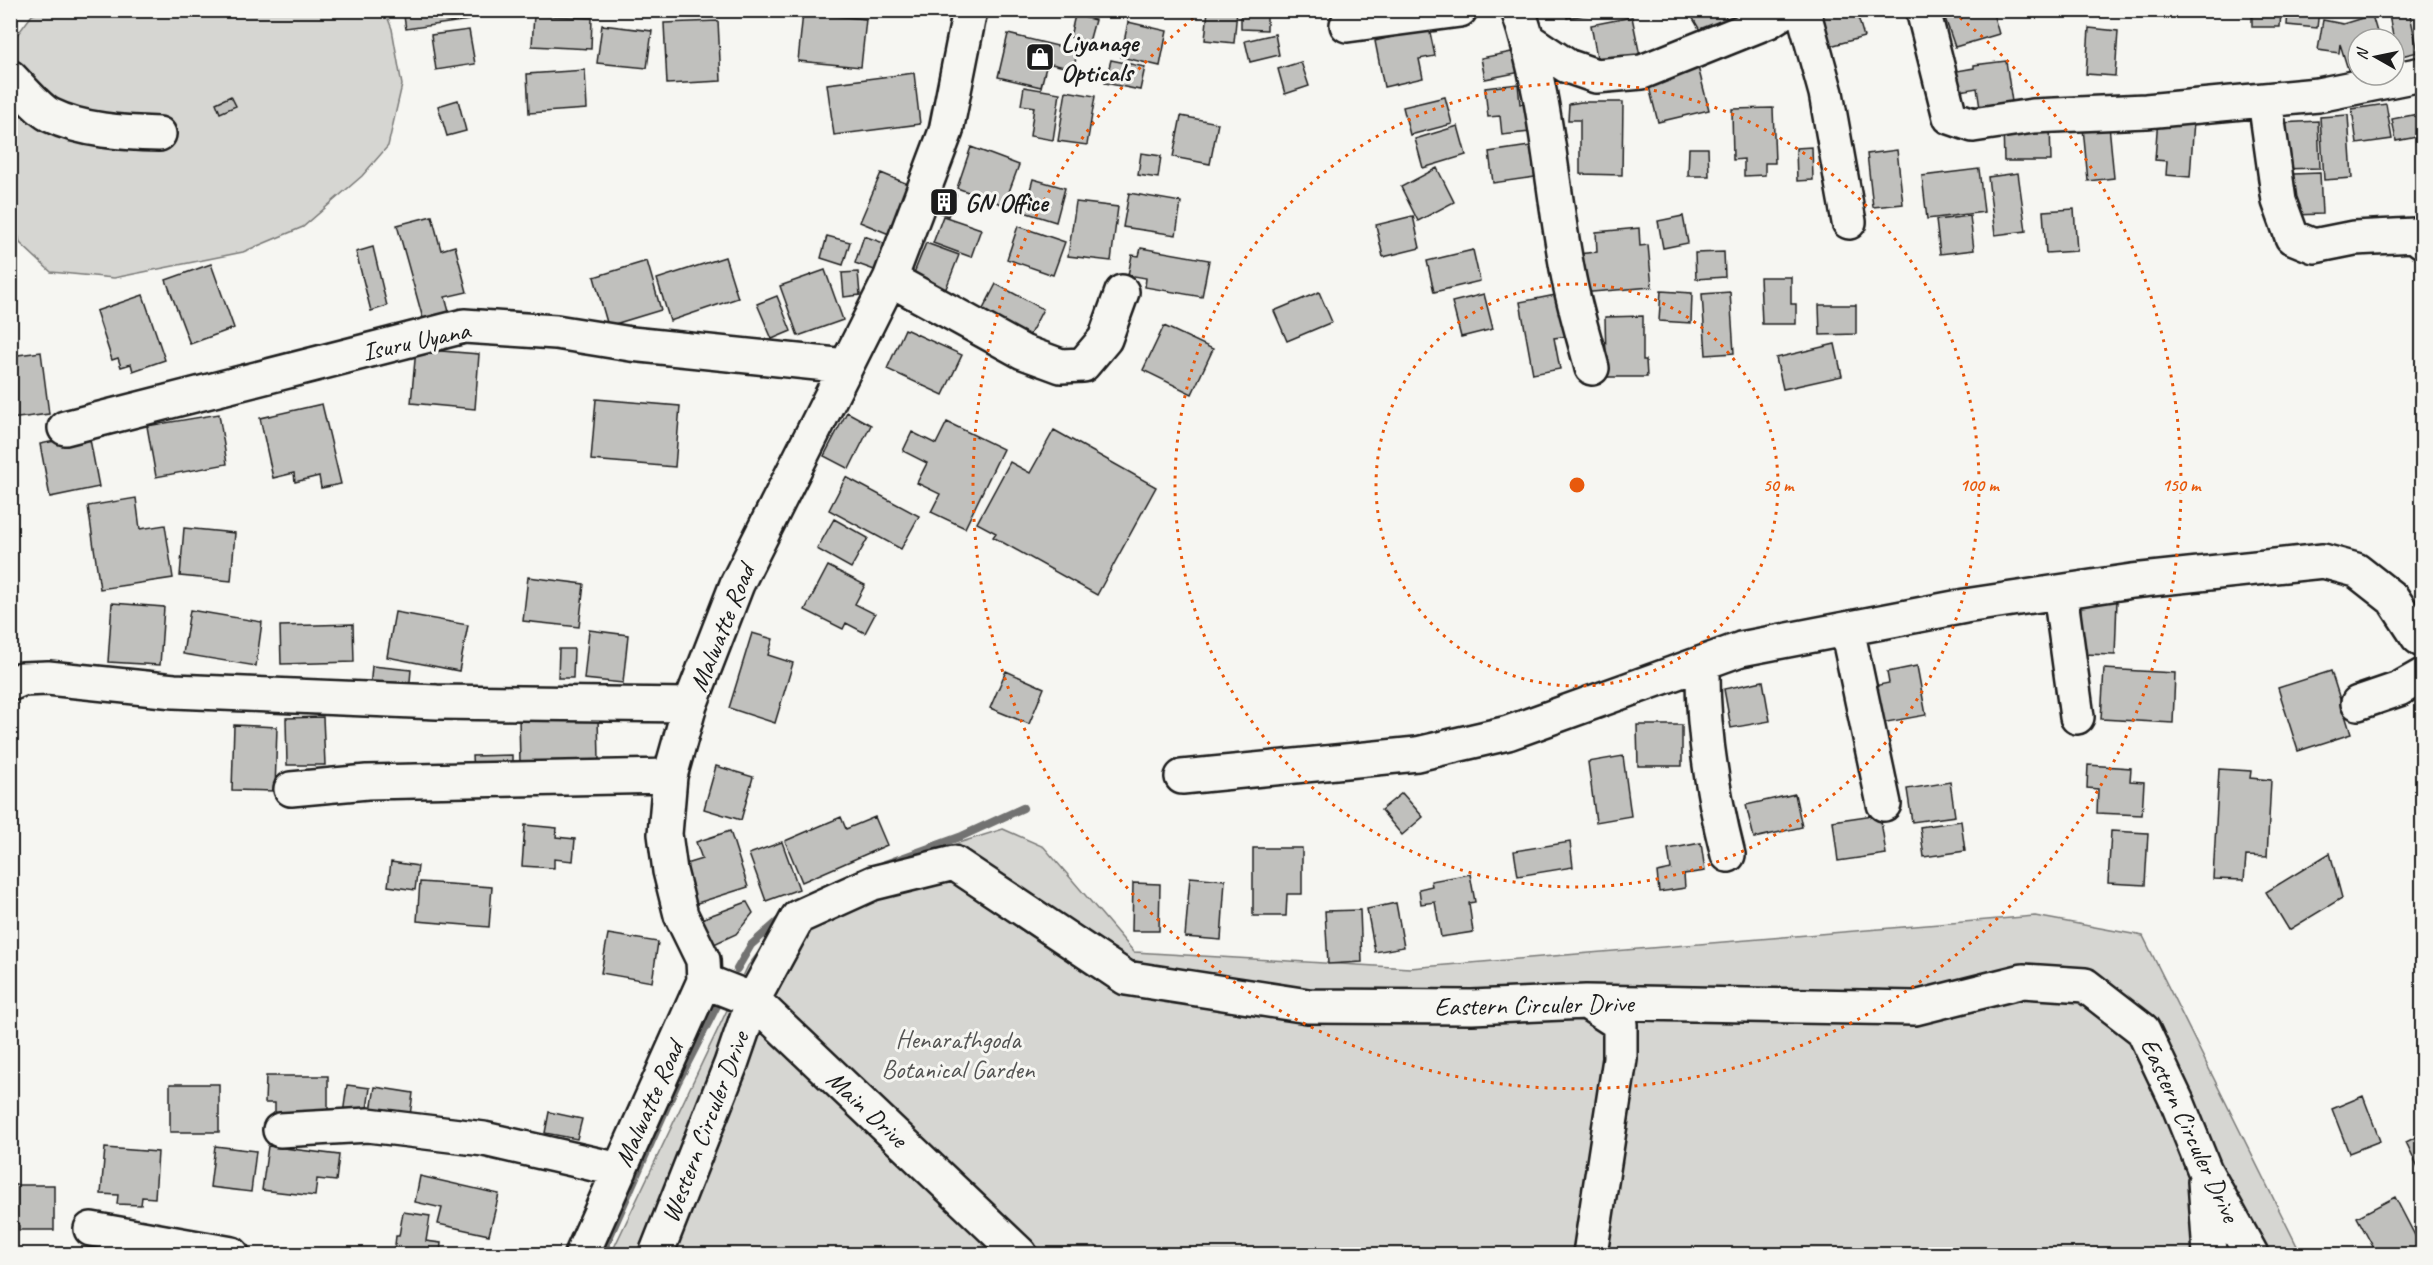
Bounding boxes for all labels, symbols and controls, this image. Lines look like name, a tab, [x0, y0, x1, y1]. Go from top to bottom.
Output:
place label: Liyanage Opticals	[1061, 26, 1140, 89]
north arrow	[2346, 27, 2406, 87]
shop icon: Liyanage Opticals	[1024, 41, 1056, 73]
text: N	[2352, 45, 2373, 61]
building icon: GN Office	[928, 186, 960, 218]
place label: GN Office	[965, 186, 1050, 219]
street label: Isuru Uyana	[359, 313, 474, 368]
text: 50 m	[1763, 474, 1795, 496]
text: 100 m	[1960, 474, 2000, 496]
text: 150 m	[2162, 474, 2202, 496]
centre of rings	[1567, 475, 1587, 495]
street label: Malwatte Road	[682, 556, 764, 696]
street label: Eastern Circuler Drive	[1434, 987, 1636, 1023]
park label: Henarathgoda Botanical Garden	[882, 1023, 1036, 1086]
street label: Western Circuler Drive	[653, 1025, 757, 1227]
street label: Malwatte Road	[607, 1033, 693, 1172]
street label: Eastern Circuler Drive	[2133, 1033, 2248, 1230]
street label: Main Drive	[819, 1063, 916, 1157]

